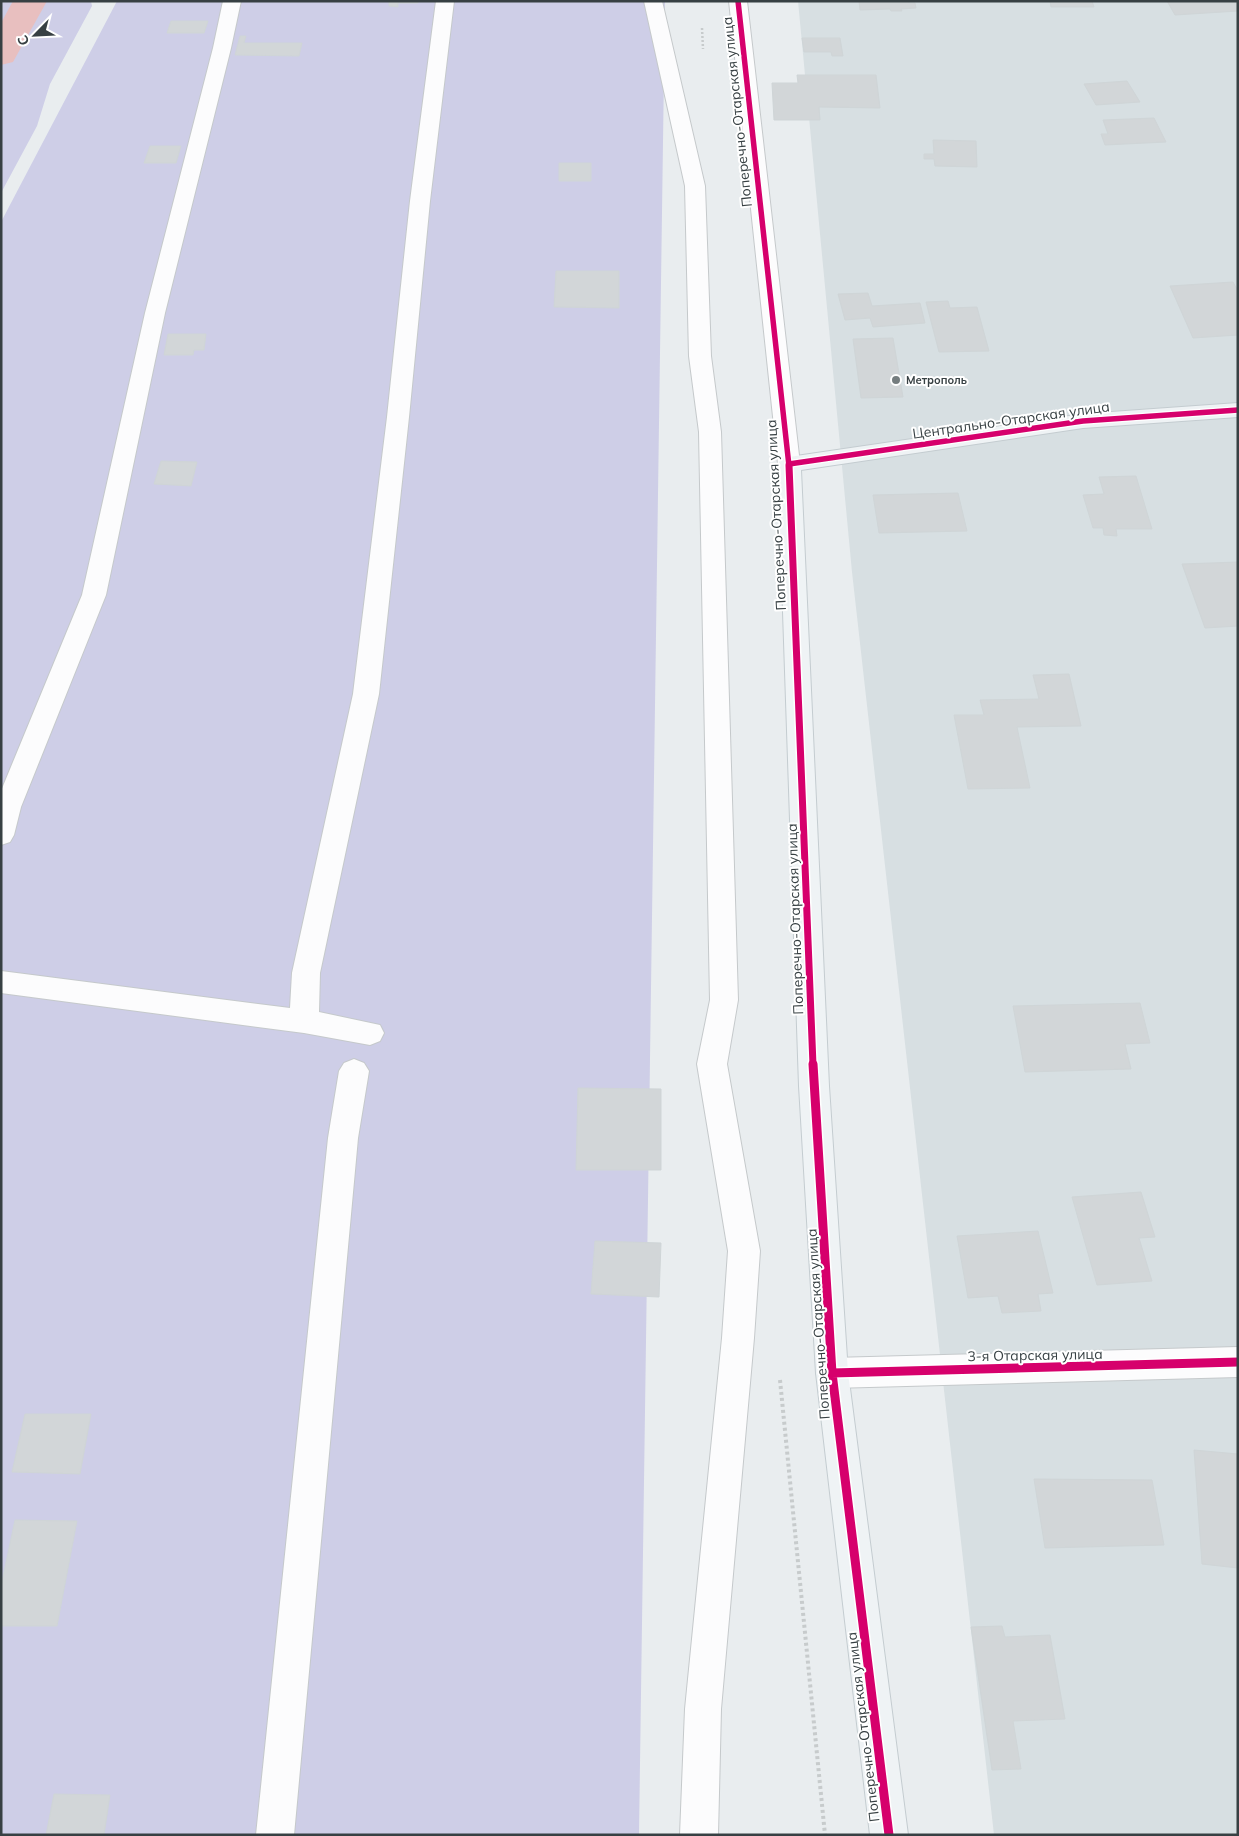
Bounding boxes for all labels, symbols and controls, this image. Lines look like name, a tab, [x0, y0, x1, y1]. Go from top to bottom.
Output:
north arrow	[10, 10, 60, 60]
street label: Поперечно-Отарская улица	[718, 16, 756, 208]
text: С	[13, 32, 33, 48]
place label: Метрополь	[906, 373, 967, 387]
marker: Метрополь	[890, 374, 902, 386]
street label: Центрально-Отарская улица	[911, 397, 1111, 443]
street label: Поперечно-Отарская улица	[762, 419, 790, 611]
street label: Поперечно-Отарская улица	[783, 823, 807, 1015]
street label: Поперечно-Отарская улица	[802, 1228, 834, 1420]
street label: 3-я Отарская улица	[967, 1345, 1103, 1365]
street label: Поперечно-Отарская улица	[842, 1631, 884, 1823]

